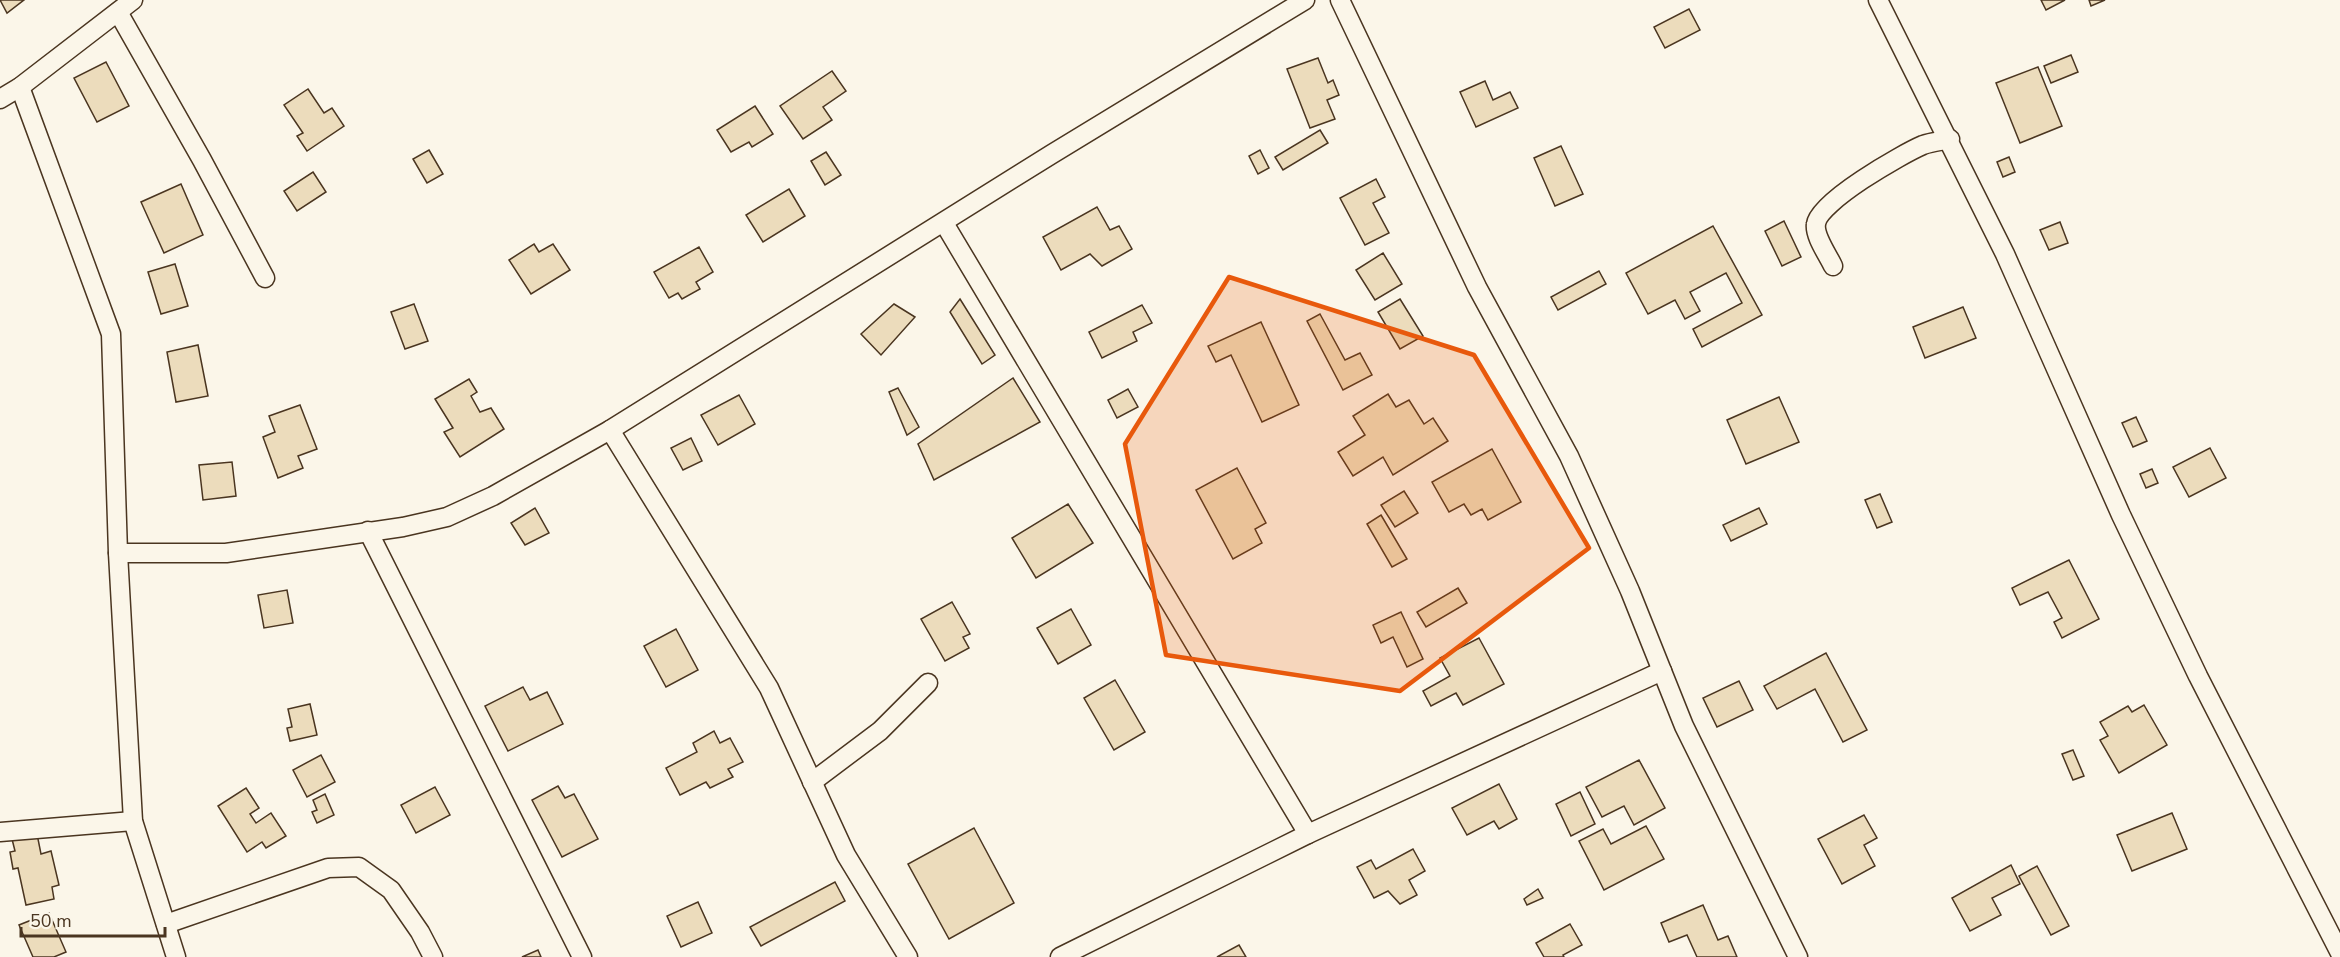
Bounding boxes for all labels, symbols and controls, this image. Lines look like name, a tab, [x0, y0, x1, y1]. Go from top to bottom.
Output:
scale bar	[21, 900, 165, 938]
text: 50 m	[30, 909, 72, 933]

